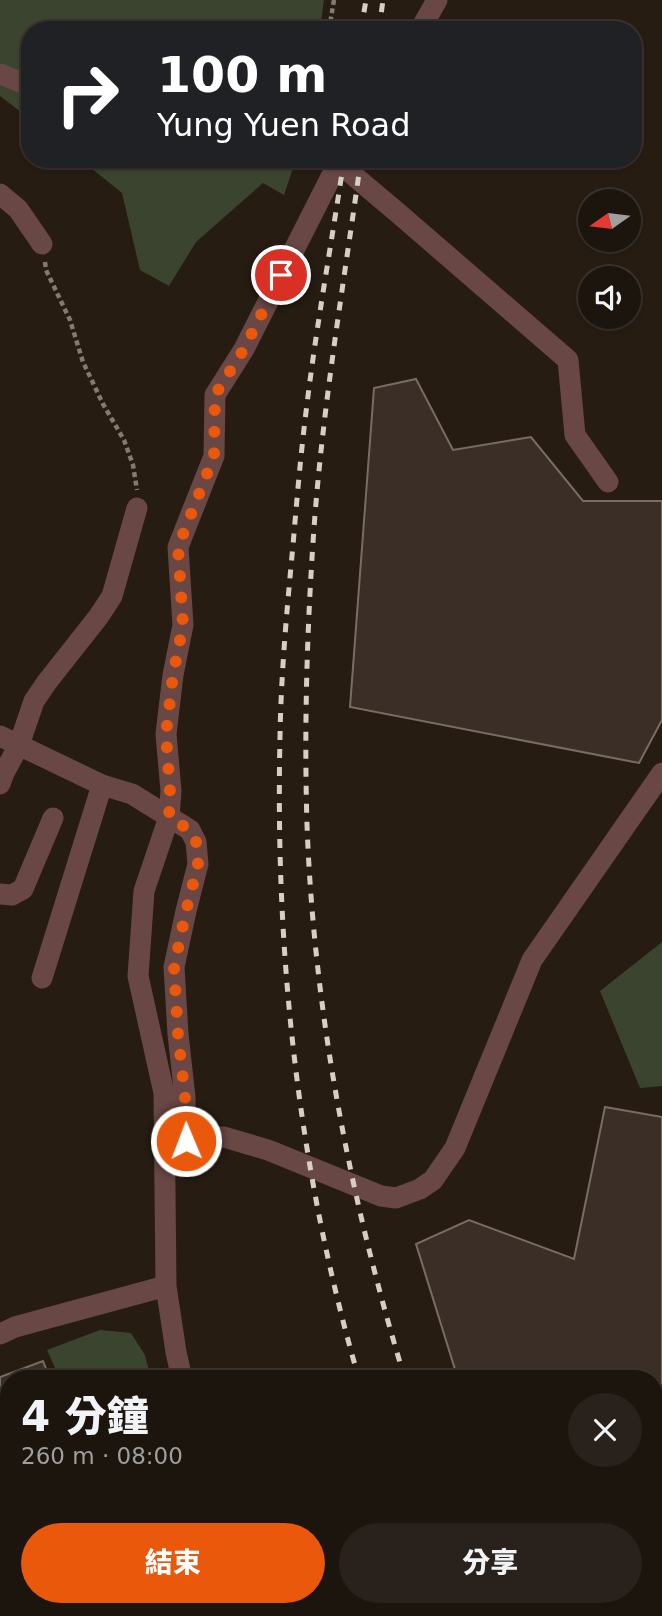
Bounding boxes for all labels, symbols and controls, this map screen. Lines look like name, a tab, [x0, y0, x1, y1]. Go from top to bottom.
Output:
text: 100 m	[157, 47, 327, 104]
icon: right	[42, 49, 133, 140]
text: Yung Yuen Road	[157, 106, 411, 144]
north arrow	[578, 189, 640, 252]
map controls	[578, 189, 641, 329]
pin	[251, 245, 311, 305]
icon: arrive	[262, 256, 300, 294]
button: sound	[578, 266, 641, 329]
position arrow	[149, 1104, 223, 1178]
text: 4 分鐘	[21, 1392, 149, 1441]
button: close	[568, 1393, 642, 1467]
text: 260 m · 08:00	[21, 1443, 183, 1469]
button: 結束	[21, 1523, 325, 1603]
button: 分享	[339, 1523, 642, 1603]

